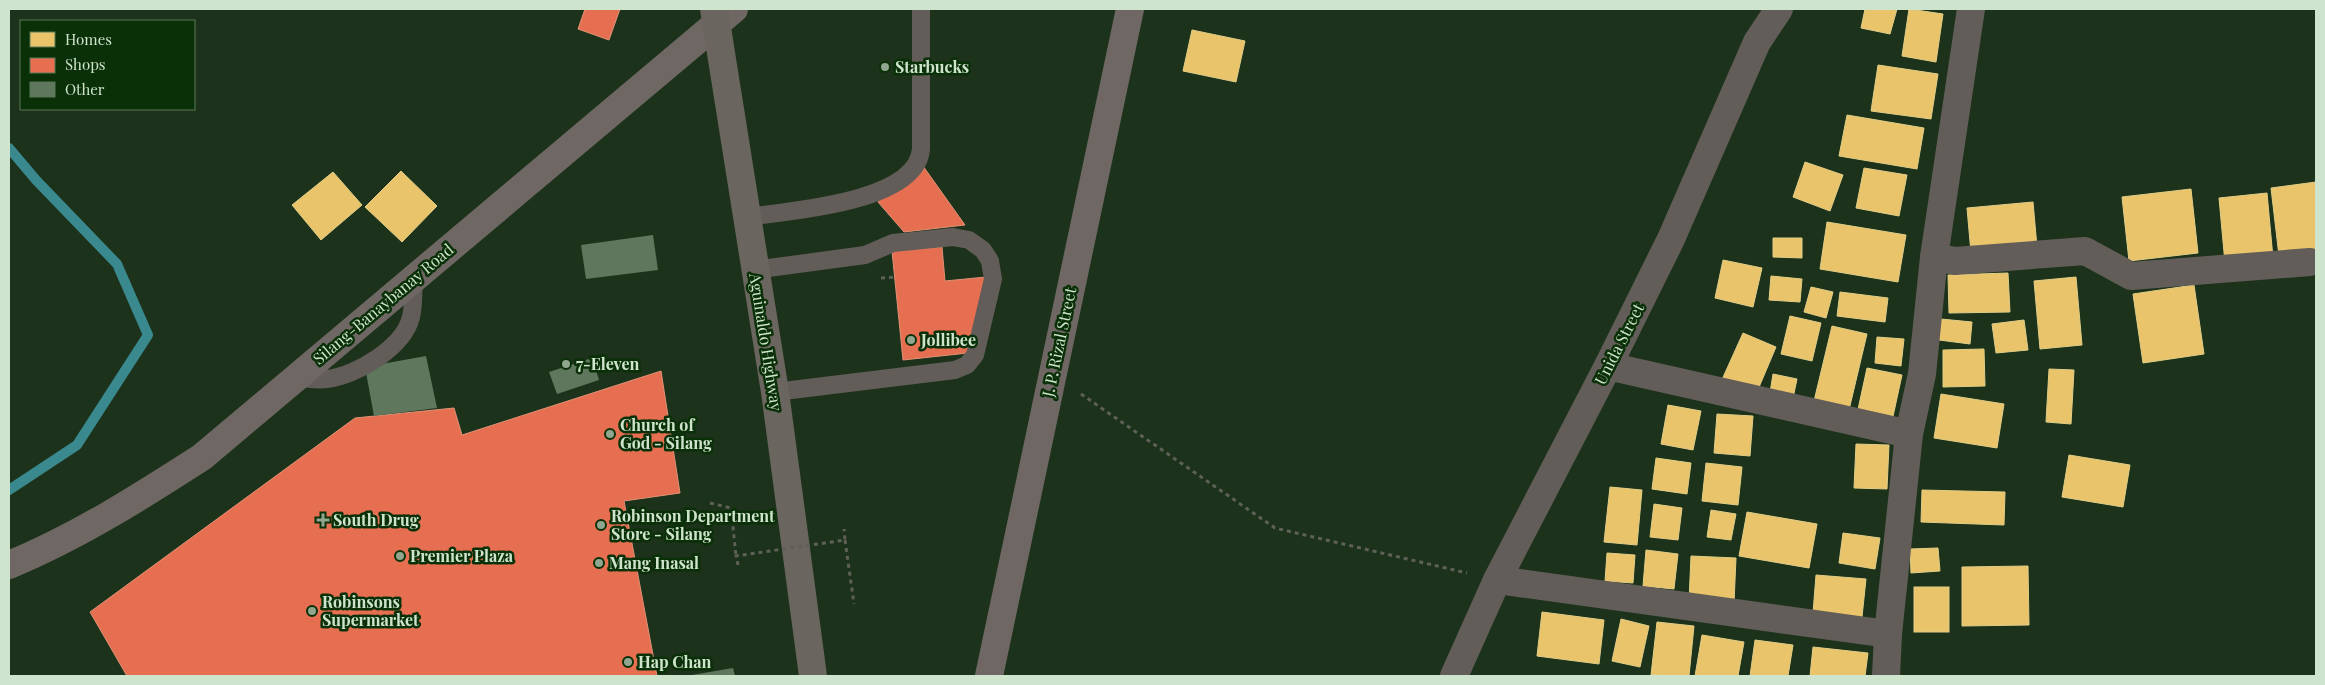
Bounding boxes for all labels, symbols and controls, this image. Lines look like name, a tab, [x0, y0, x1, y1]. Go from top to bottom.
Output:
legend	[20, 20, 195, 110]
text: Homes	[65, 29, 112, 49]
text: Shops	[65, 54, 106, 74]
place label: Starbucks	[895, 56, 969, 77]
marker: Starbucks	[879, 61, 891, 73]
text: Other	[65, 79, 105, 99]
street label: Silang-Banaybanay Road	[308, 239, 457, 369]
street label: Aguinaldo Highway	[745, 271, 788, 412]
street label: J. P. Rizal Street	[1036, 285, 1080, 400]
street label: Unida Street	[1589, 299, 1648, 388]
place label: Jollibee	[920, 329, 976, 350]
marker: Jollibee	[905, 334, 917, 346]
place label: 7-Eleven	[576, 353, 639, 374]
marker: 7-Eleven	[560, 358, 572, 370]
place label: Church of God - Silang	[620, 414, 712, 453]
marker: Church of God - Silang	[604, 428, 616, 440]
place label: Robinson Department Store - Silang	[611, 505, 775, 544]
place label: South Drug	[333, 509, 419, 530]
marker: South Drug	[317, 514, 329, 526]
marker: Robinson Department Store - Silang	[595, 519, 607, 531]
place label: Premier Plaza	[410, 545, 514, 566]
marker: Premier Plaza	[394, 550, 406, 562]
place label: Mang Inasal	[609, 552, 699, 573]
marker: Mang Inasal	[593, 557, 605, 569]
place label: Robinsons Supermarket	[322, 591, 419, 630]
marker: Robinsons Supermarket	[306, 605, 318, 617]
place label: Hap Chan	[638, 651, 712, 672]
marker: Hap Chan	[622, 656, 634, 668]

